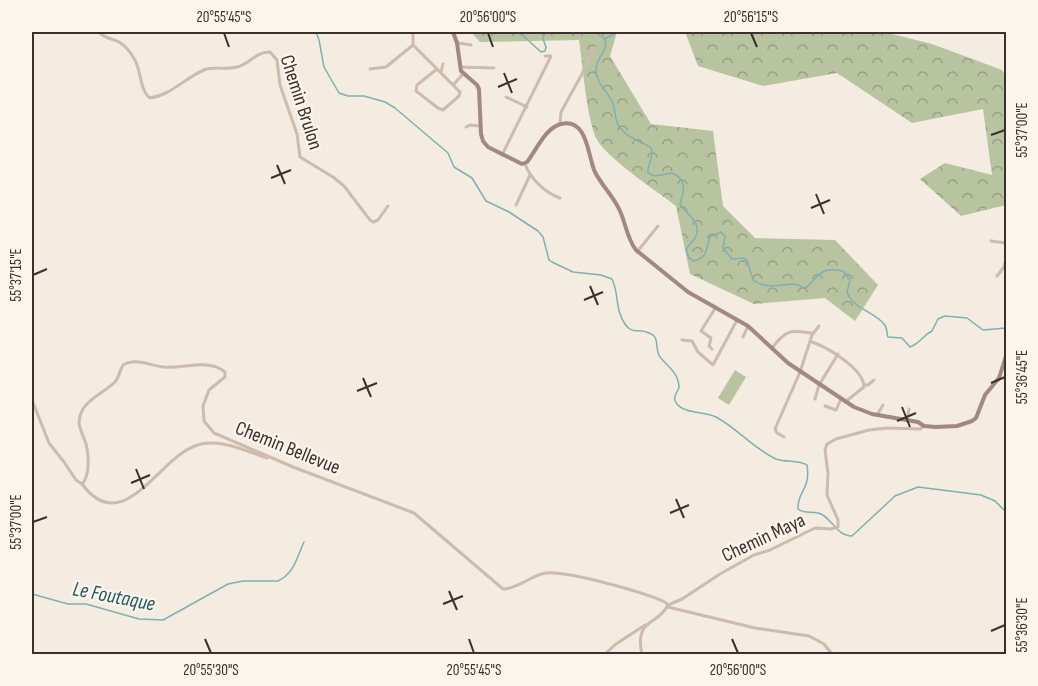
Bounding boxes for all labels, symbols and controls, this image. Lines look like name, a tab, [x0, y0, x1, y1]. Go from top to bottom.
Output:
text: 20°55'45"S	[197, 8, 251, 27]
text: 20°56'00"S	[460, 8, 516, 27]
text: 20°56'15"S	[724, 8, 778, 27]
street label: Chemin Brulon	[274, 52, 328, 153]
text: 55°37'00"E	[1013, 102, 1032, 158]
text: 55°37'15"E	[7, 248, 26, 302]
text: 55°36'45"E	[1013, 350, 1032, 404]
street label: Chemin Bellevue	[232, 416, 344, 480]
text: 55°37'00"E	[7, 494, 26, 550]
street label: Chemin Maya	[718, 508, 809, 568]
water label: Le Foutaque	[71, 576, 157, 617]
text: 55°36'30"E	[1013, 597, 1032, 653]
text: 20°55'30"S	[183, 661, 239, 680]
text: 20°55'45"S	[447, 661, 501, 680]
text: 20°56'00"S	[710, 661, 766, 680]

